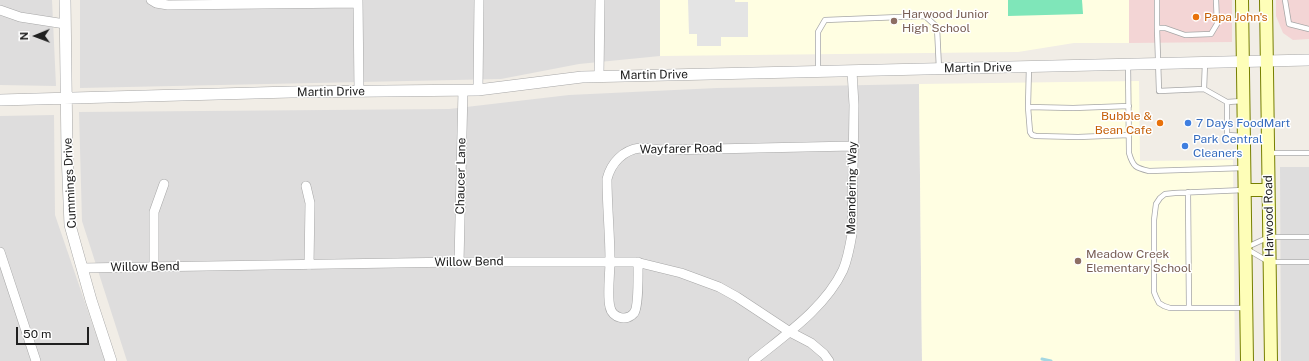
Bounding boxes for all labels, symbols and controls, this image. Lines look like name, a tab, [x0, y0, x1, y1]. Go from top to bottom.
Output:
place label: Harwood Junior High School	[902, 7, 989, 35]
place label: Papa John's	[1204, 10, 1268, 24]
marker: Papa John's	[1191, 12, 1201, 22]
north arrow	[16, 16, 56, 56]
marker: Harwood Junior High School	[889, 16, 899, 26]
text: N	[18, 32, 30, 41]
street label: Martin Drive	[944, 60, 1012, 76]
street label: Martin Drive	[620, 67, 688, 83]
street label: Martin Drive	[297, 84, 365, 100]
place label: Bubble & Bean Cafe	[1095, 109, 1152, 137]
place label: 7 Days FoodMart	[1196, 116, 1290, 130]
marker: Bubble & Bean Cafe	[1155, 118, 1165, 128]
marker: 7 Days FoodMart	[1183, 118, 1193, 128]
place label: Park Central Cleaners	[1193, 132, 1263, 160]
street label: Cummings Drive	[60, 137, 80, 229]
street label: Chaucer Lane	[453, 138, 469, 214]
street label: Wayfarer Road	[640, 141, 722, 157]
street label: Meandering Way	[844, 141, 860, 235]
marker: Park Central Cleaners	[1180, 141, 1190, 151]
street label: Harwood Road	[1261, 175, 1277, 257]
place label: Meadow Creek Elementary School	[1086, 247, 1191, 275]
street label: Willow Bend	[434, 254, 504, 270]
marker: Meadow Creek Elementary School	[1073, 256, 1083, 266]
street label: Willow Bend	[110, 259, 180, 275]
scale bar	[18, 319, 91, 345]
text: 50 m	[23, 327, 51, 341]

